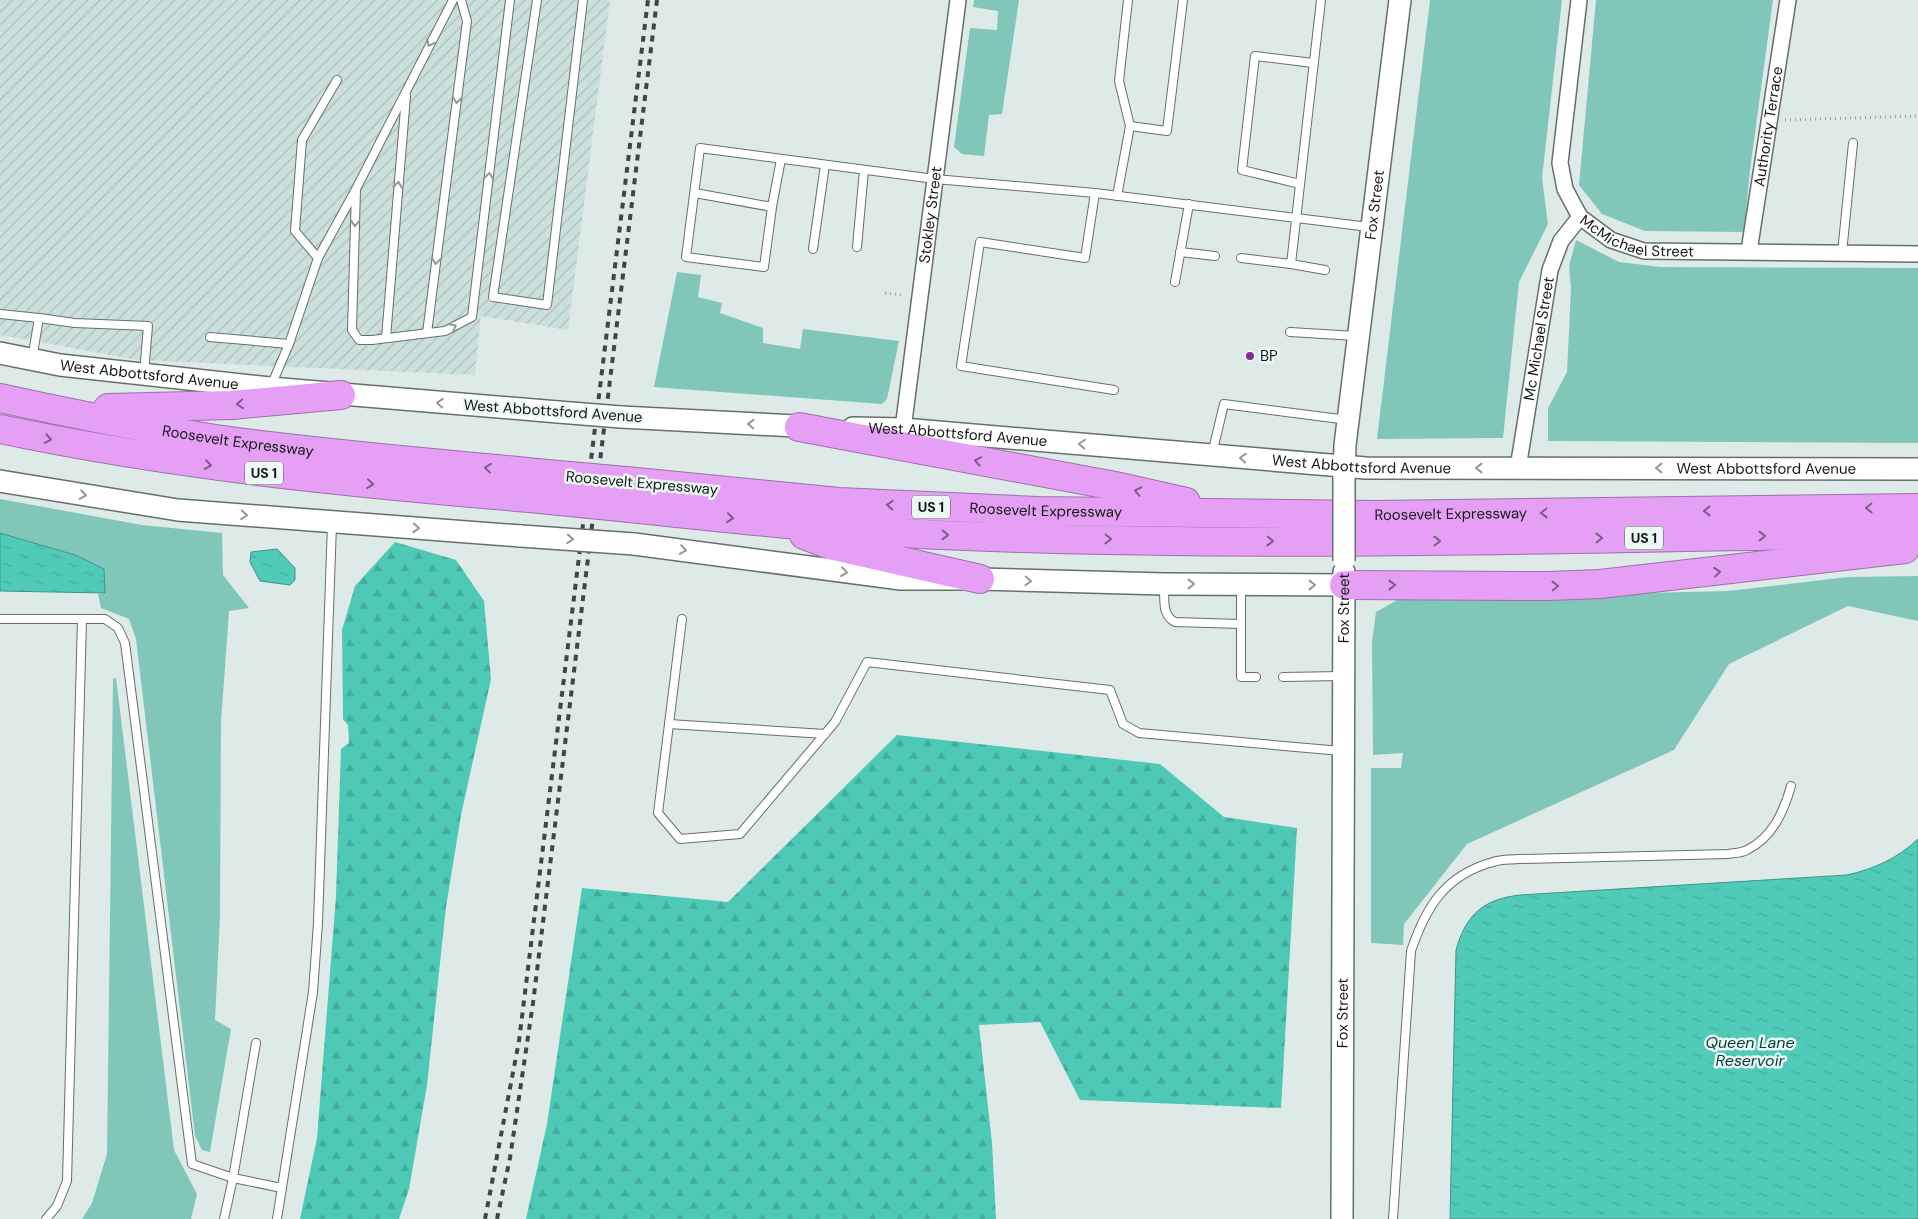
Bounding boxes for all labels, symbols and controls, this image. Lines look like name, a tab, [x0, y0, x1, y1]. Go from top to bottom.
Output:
one-way arrow	[426, 38, 436, 47]
street label: Authority Terrace	[1749, 65, 1788, 188]
one-way arrow	[452, 96, 462, 104]
street label: Stokley Street	[914, 165, 947, 264]
street label: Fox Street	[1360, 169, 1389, 241]
one-way arrow	[483, 172, 494, 180]
one-way arrow	[393, 181, 404, 189]
street label: McMichael Street	[1576, 210, 1694, 262]
one-way arrow	[350, 219, 360, 227]
one-way arrow	[431, 257, 442, 265]
street label: Mc Michael Street	[1519, 275, 1559, 402]
one-way arrow	[448, 323, 457, 333]
place label: BP	[1260, 346, 1278, 366]
marker: BP	[1244, 350, 1256, 362]
street label: West Abbottsford Avenue	[59, 355, 240, 394]
street label: West Abbottsford Avenue	[463, 395, 643, 427]
one-way arrow	[436, 397, 444, 408]
one-way arrow	[236, 398, 244, 409]
street label: West Abbottsford Avenue	[868, 418, 1048, 451]
one-way arrow	[746, 419, 754, 430]
street label: Roosevelt Expressway	[161, 420, 315, 461]
one-way arrow	[43, 434, 52, 444]
one-way arrow	[1077, 439, 1085, 450]
street label: West Abbottsford Avenue	[1271, 450, 1451, 478]
one-way arrow	[1239, 453, 1247, 464]
one-way arrow	[973, 456, 982, 467]
street label: West Abbottsford Avenue	[1677, 459, 1856, 479]
one-way arrow	[204, 460, 212, 470]
road number: US 1	[245, 462, 283, 484]
one-way arrow	[483, 463, 491, 474]
one-way arrow	[1475, 463, 1483, 473]
one-way arrow	[1655, 463, 1663, 473]
street label: Roosevelt Expressway	[565, 466, 720, 500]
one-way arrow	[366, 478, 374, 489]
one-way arrow	[1133, 486, 1142, 497]
one-way arrow	[79, 489, 87, 500]
road number: US 1	[912, 496, 950, 518]
street label: Roosevelt Expressway	[969, 498, 1123, 522]
one-way arrow	[886, 499, 894, 510]
street label: Roosevelt Expressway	[1374, 503, 1528, 525]
one-way arrow	[1865, 503, 1873, 514]
one-way arrow	[1703, 506, 1710, 516]
one-way arrow	[1540, 508, 1548, 518]
one-way arrow	[240, 510, 248, 521]
one-way arrow	[727, 513, 735, 524]
one-way arrow	[412, 523, 420, 534]
road number: US 1	[1625, 526, 1663, 550]
one-way arrow	[942, 530, 950, 540]
one-way arrow	[1758, 531, 1766, 541]
one-way arrow	[1596, 533, 1604, 543]
one-way arrow	[566, 534, 574, 545]
one-way arrow	[1104, 534, 1112, 544]
one-way arrow	[1267, 536, 1275, 546]
one-way arrow	[1434, 536, 1441, 546]
one-way arrow	[679, 544, 687, 555]
one-way arrow	[840, 566, 848, 577]
one-way arrow	[1713, 567, 1721, 578]
street label: Fox Street	[1334, 573, 1354, 643]
one-way arrow	[1025, 576, 1033, 587]
one-way arrow	[1187, 579, 1195, 589]
one-way arrow	[1308, 580, 1316, 590]
one-way arrow	[1389, 580, 1397, 590]
one-way arrow	[1551, 580, 1559, 591]
street label: Fox Street	[1333, 978, 1353, 1048]
water label: Queen Lane Reservoir	[1705, 1032, 1795, 1071]

